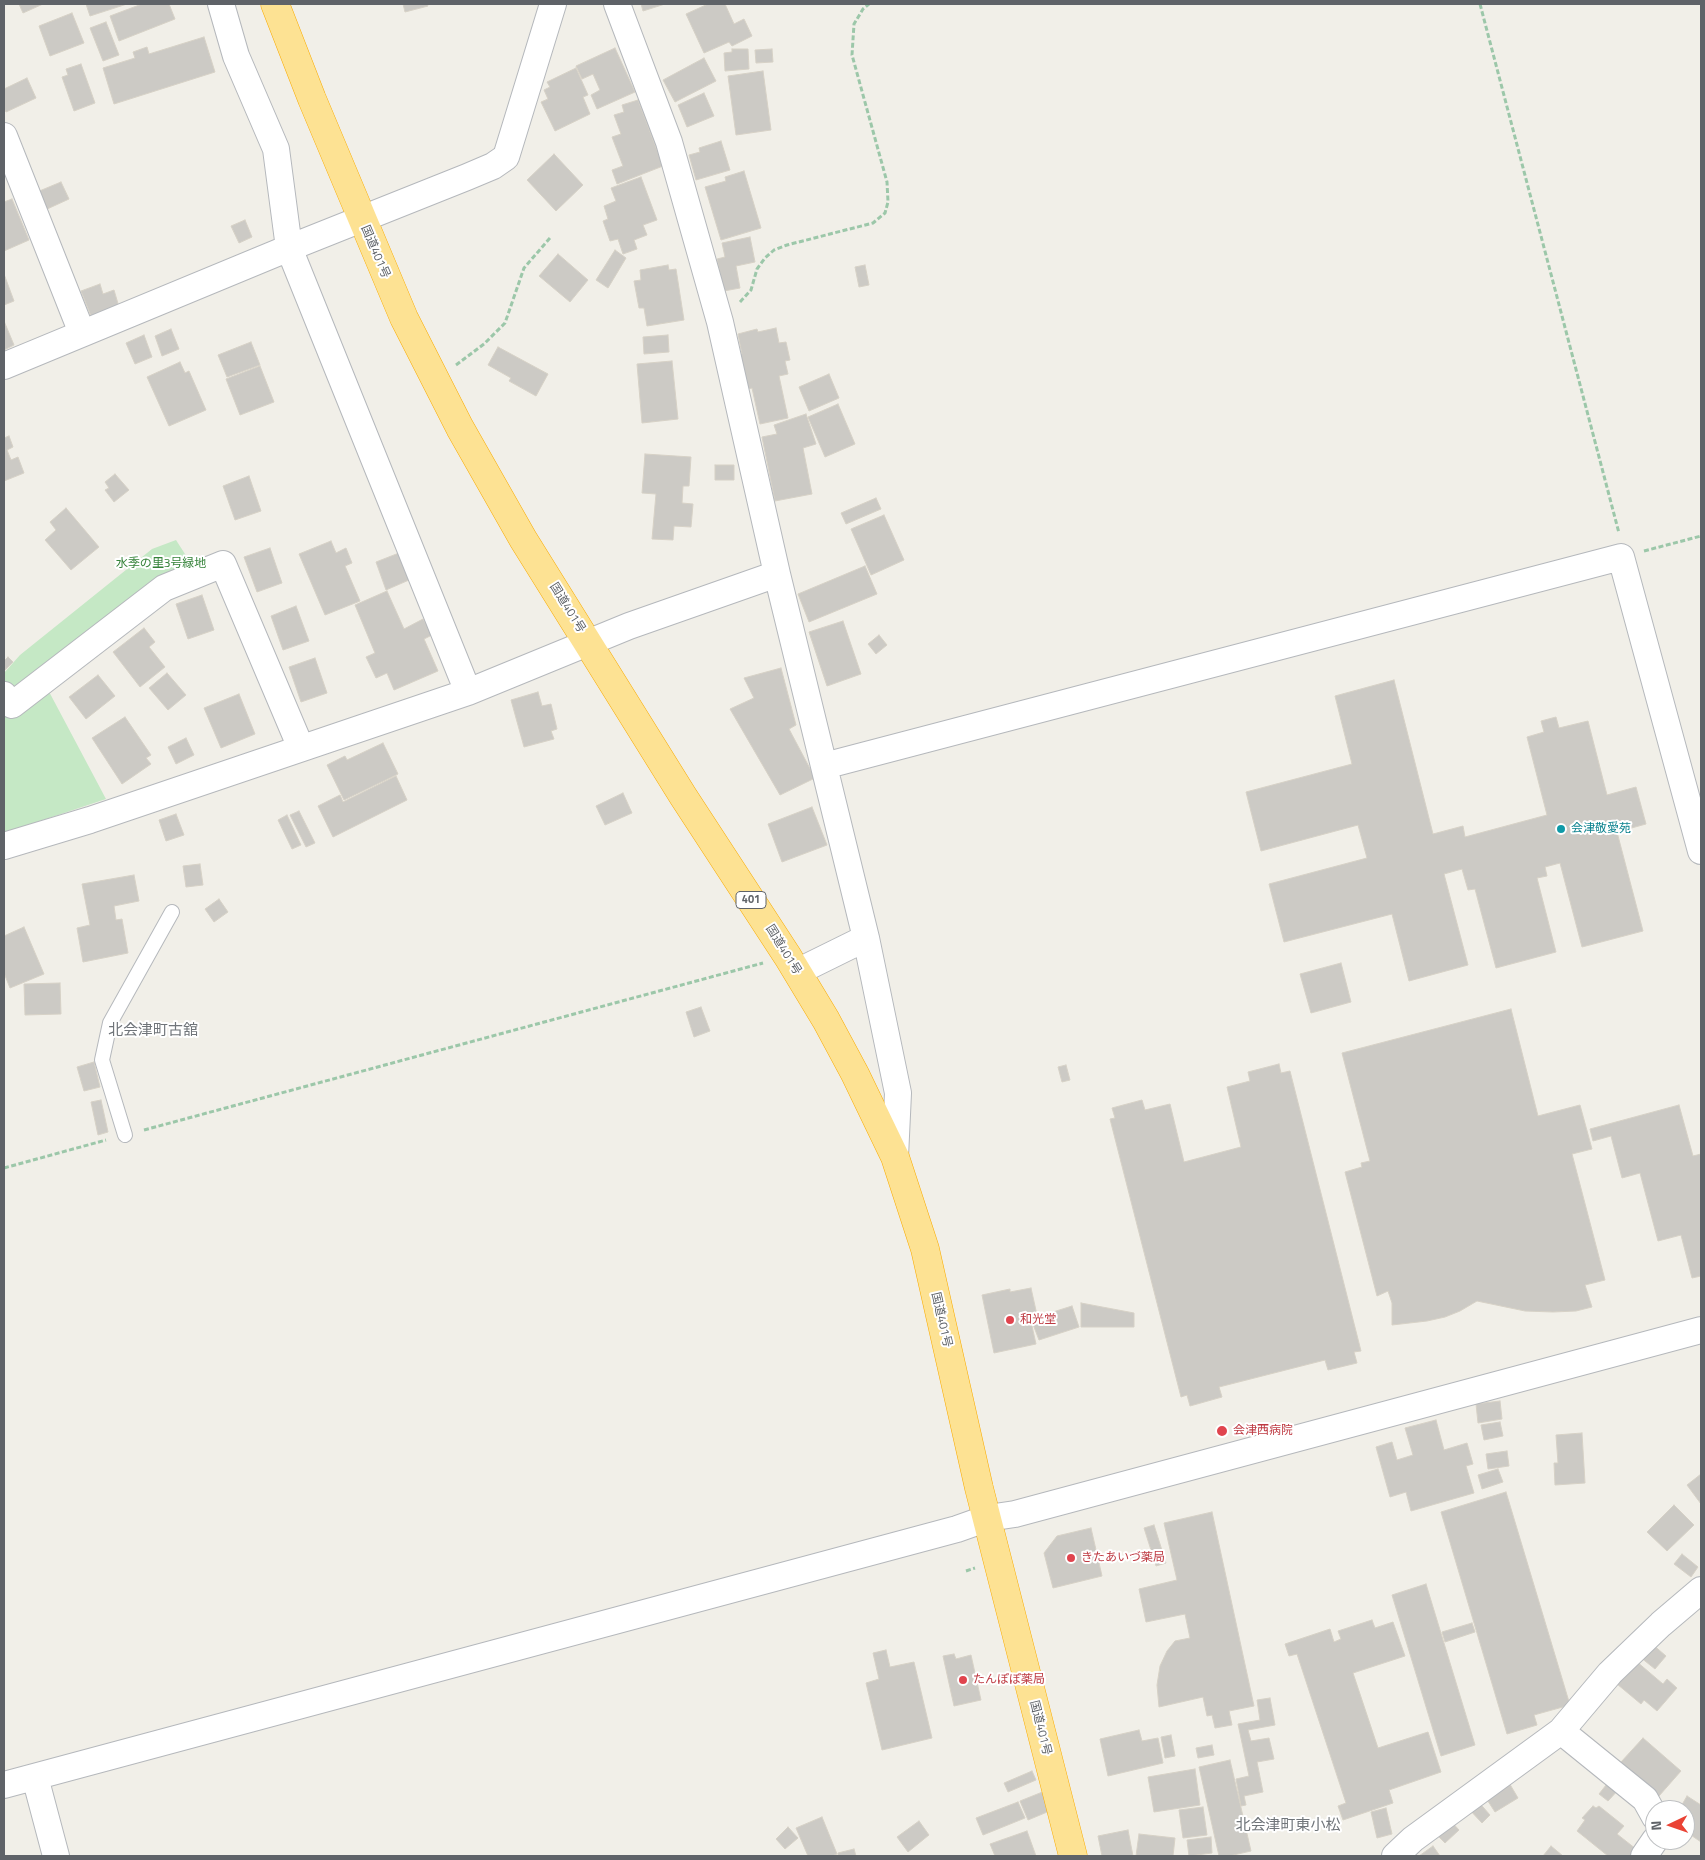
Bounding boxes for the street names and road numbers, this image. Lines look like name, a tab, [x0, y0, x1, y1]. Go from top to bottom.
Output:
street label: 国道401号	[357, 223, 393, 281]
street label: 国道401号	[546, 580, 588, 636]
road number: 401	[736, 892, 766, 908]
street label: 国道401号	[762, 922, 804, 978]
street label: 国道401号	[928, 1291, 954, 1349]
street label: 国道401号	[1026, 1699, 1054, 1757]

